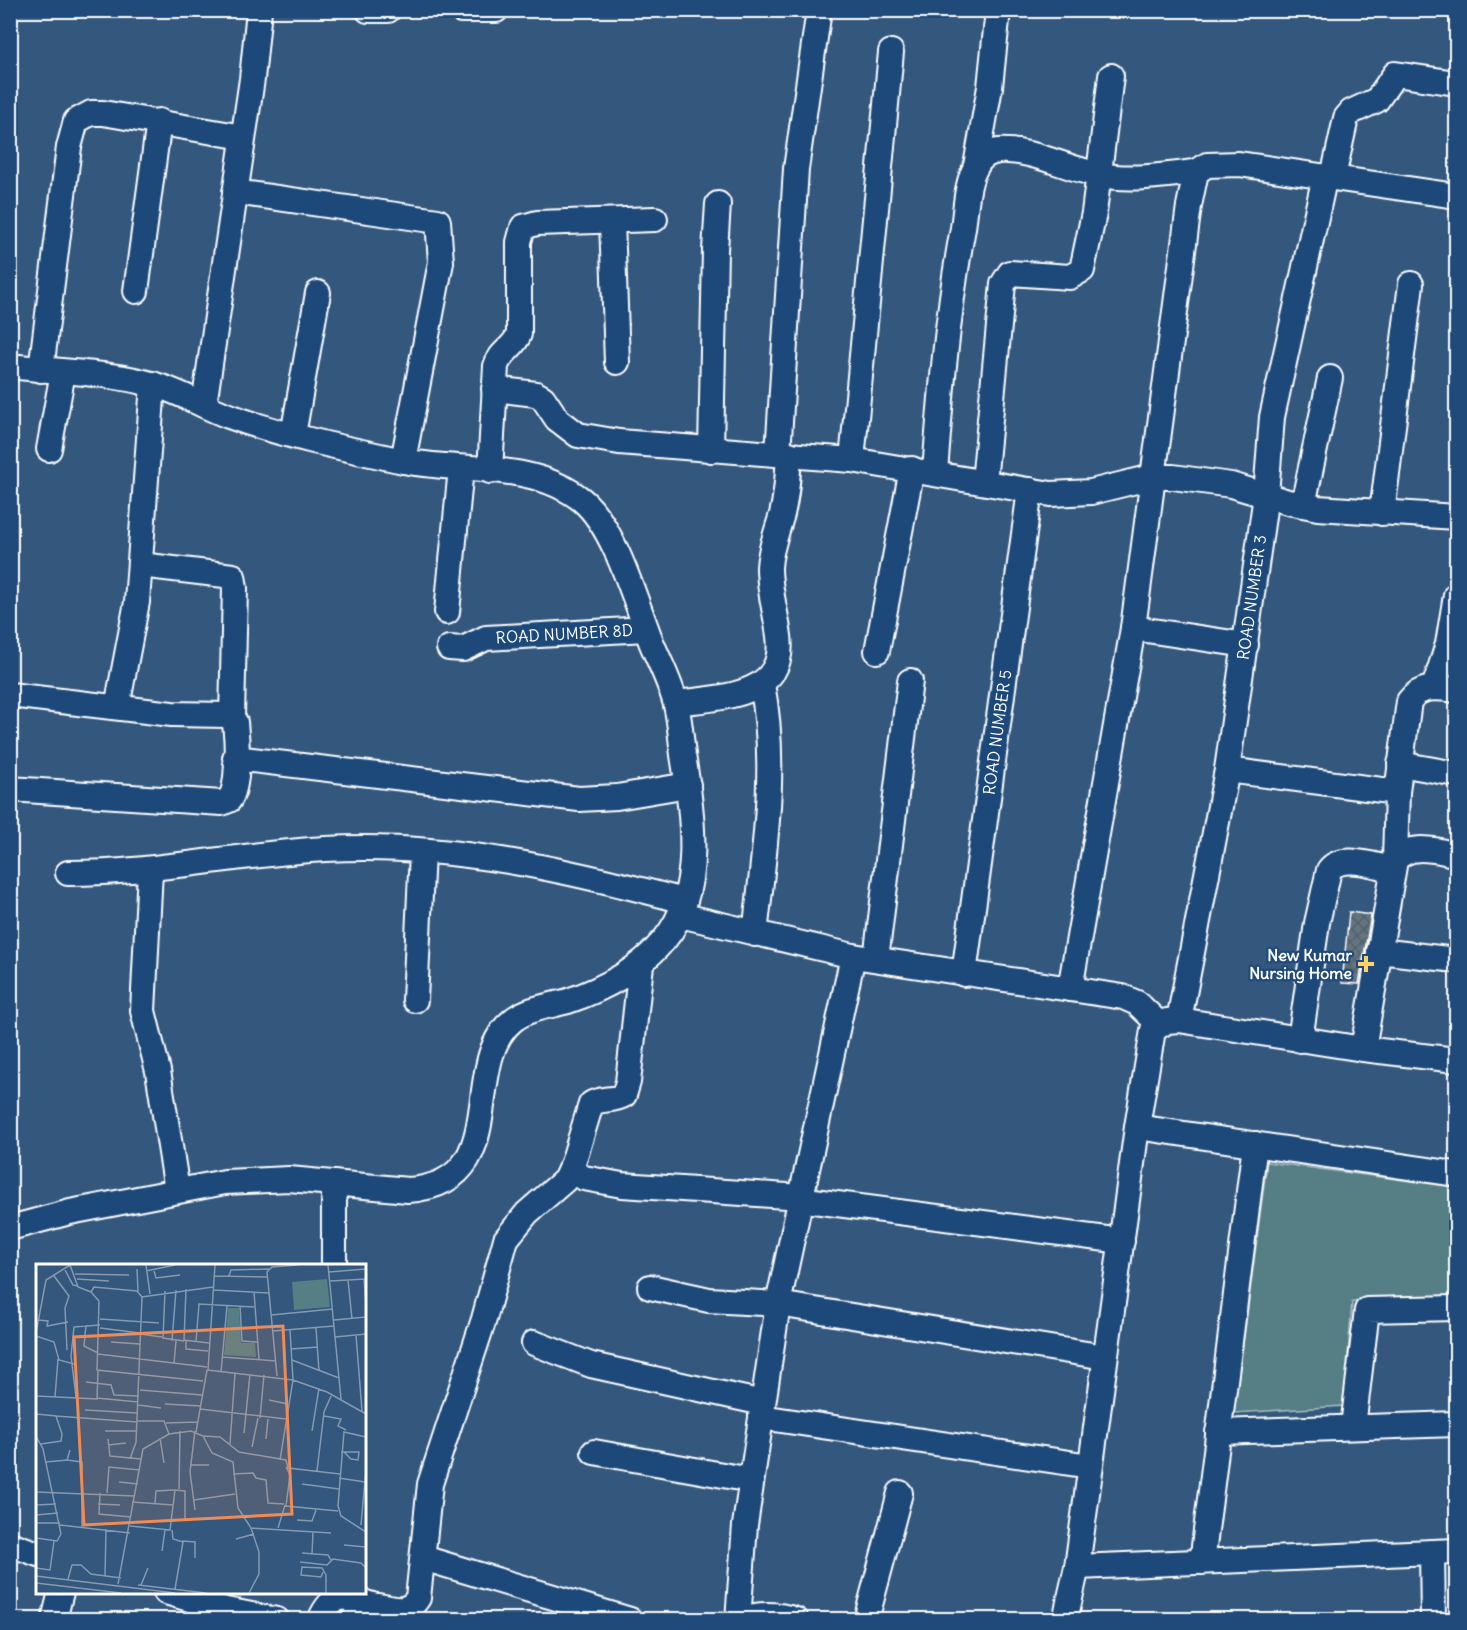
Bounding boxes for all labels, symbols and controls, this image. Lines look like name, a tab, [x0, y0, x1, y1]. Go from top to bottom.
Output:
street label: ROAD NUMBER 3	[1233, 534, 1270, 661]
street label: ROAD NUMBER 8D	[495, 620, 634, 647]
street label: ROAD NUMBER 5	[979, 668, 1015, 796]
place label: New Kumar Nursing Home	[1249, 945, 1352, 984]
marker: New Kumar Nursing Home	[1357, 955, 1375, 973]
inset map	[36, 1264, 366, 1594]

